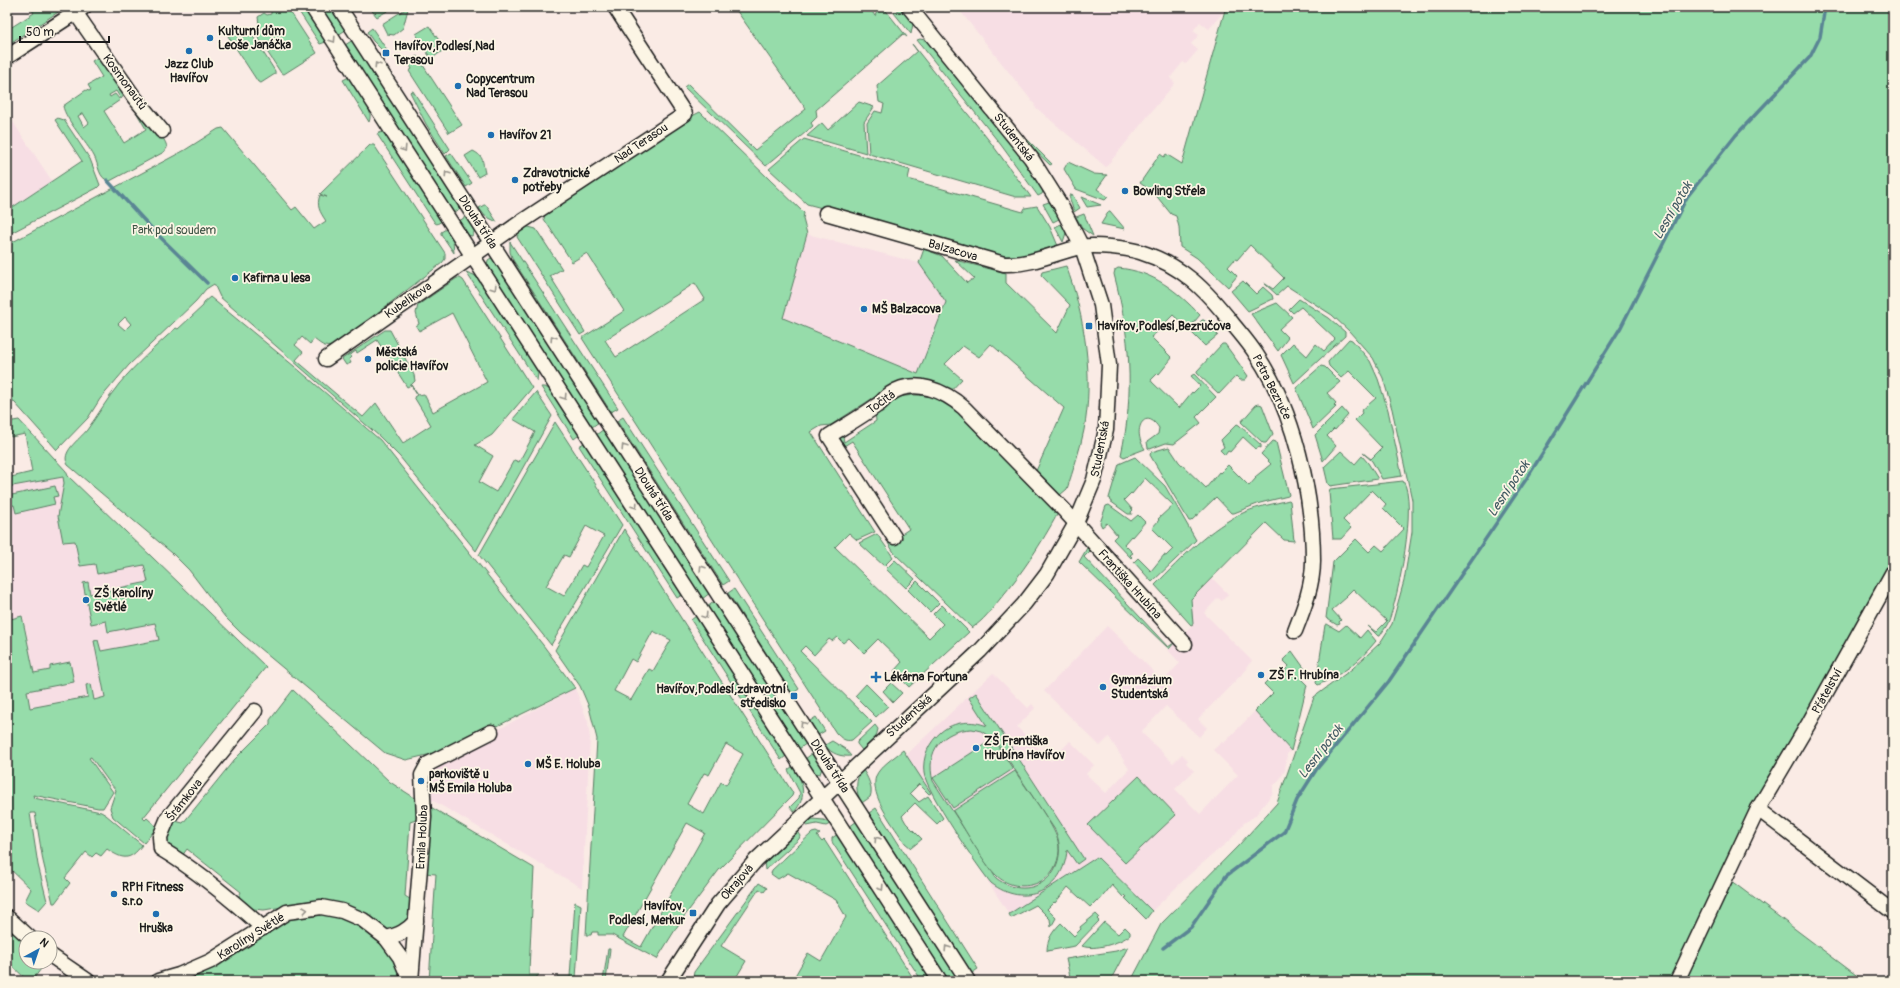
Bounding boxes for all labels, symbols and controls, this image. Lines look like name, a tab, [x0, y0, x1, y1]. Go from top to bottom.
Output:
scale bar	[20, 18, 109, 44]
place label: Kulturní dům Leoše Janáčka	[218, 24, 292, 53]
text: 50 m	[26, 25, 54, 40]
marker: Kulturní dům Leoše Janáčka	[205, 33, 215, 43]
one-way arrow	[328, 36, 336, 43]
place label: Havířov,Podlesí,Nad Terasou	[393, 39, 495, 68]
marker: Jazz Club Havířov	[184, 46, 194, 56]
marker: Havířov,Podlesí,Nad Terasou	[381, 48, 391, 58]
street label: Kosmonautů	[99, 51, 150, 113]
place label: Jazz Club Havířov	[165, 57, 213, 86]
one-way arrow	[374, 62, 381, 69]
place label: Copycentrum Nad Terasou	[466, 72, 535, 101]
marker: Copycentrum Nad Terasou	[453, 81, 463, 91]
street label: Studentská	[990, 110, 1037, 165]
street label: Nad Terasou	[611, 120, 671, 167]
place label: Havířov 21	[499, 128, 551, 143]
marker: Havířov 21	[486, 130, 496, 140]
one-way arrow	[399, 145, 407, 152]
place label: Zdravotnické potřeby	[523, 166, 591, 195]
one-way arrow	[444, 171, 452, 178]
marker: Zdravotnické potřeby	[510, 175, 520, 185]
water label: Lesní potok	[1650, 177, 1697, 242]
place label: Bowling Střela	[1133, 184, 1206, 199]
marker: Bowling Střela	[1120, 186, 1130, 196]
street label: Dlouhá třída	[455, 193, 501, 252]
park label: Park pod soudem	[132, 223, 217, 238]
street label: Balzacova	[926, 236, 980, 265]
place label: Kafirna u lesa	[243, 271, 311, 286]
marker: Kafirna u lesa	[230, 273, 240, 283]
street label: Kubelíkova	[382, 279, 435, 322]
one-way arrow	[489, 284, 497, 291]
place label: MŠ Balzacova	[872, 300, 941, 317]
marker: MŠ Balzacova	[859, 304, 869, 314]
place label: Havířov,Podlesí,Bezručova	[1097, 319, 1231, 334]
marker: Havířov,Podlesí,Bezručova	[1084, 321, 1094, 331]
one-way arrow	[550, 335, 558, 342]
place label: Městská policie Havířov	[376, 345, 449, 374]
street label: Petra Bezruče	[1249, 352, 1294, 422]
marker: Městská policie Havířov	[363, 354, 373, 364]
street label: Točitá	[864, 387, 899, 418]
one-way arrow	[559, 393, 567, 400]
street label: Studentská	[1088, 419, 1113, 479]
one-way arrow	[621, 444, 628, 451]
water label: Lesní potok	[1484, 456, 1534, 520]
street label: Dlouhá třída	[631, 465, 677, 524]
one-way arrow	[630, 502, 637, 509]
street label: Františka Hrubína	[1094, 546, 1165, 623]
one-way arrow	[699, 565, 707, 572]
place label: ZŠ Karolíny Světlé	[94, 584, 154, 615]
marker: ZŠ Karolíny Světlé	[81, 595, 91, 605]
one-way arrow	[700, 612, 708, 619]
place label: ZŠ F. Hrubína	[1269, 666, 1339, 683]
street label: Přátelství	[1809, 666, 1846, 717]
place label: Lékárna Fortuna	[884, 670, 968, 685]
marker: ZŠ F. Hrubína	[1256, 670, 1266, 680]
marker: Lékárna Fortuna	[871, 672, 881, 682]
place label: Gymnázium Studentská	[1111, 673, 1172, 702]
place label: Havířov,Podlesí,zdravotní středisko	[656, 682, 787, 711]
marker: Gymnázium Studentská	[1098, 682, 1108, 692]
marker: Havířov,Podlesí,zdravotní středisko	[789, 691, 799, 701]
street label: Studentská	[883, 691, 936, 741]
water label: Lesní potok	[1295, 720, 1348, 782]
one-way arrow	[801, 722, 808, 729]
place label: ZŠ Františka Hrubína Havířov	[984, 732, 1065, 763]
street label: Dlouhá třída	[807, 737, 853, 796]
marker: ZŠ Františka Hrubína Havířov	[971, 743, 981, 753]
place label: MŠ E. Holuba	[536, 755, 601, 772]
marker: MŠ E. Holuba	[523, 759, 533, 769]
place label: parkoviště u MŠ Emila Holuba	[429, 767, 512, 796]
street label: Šrámkova	[162, 775, 206, 825]
marker: parkoviště u MŠ Emila Holuba	[416, 776, 426, 786]
street label: Emila Holuba	[413, 804, 432, 870]
one-way arrow	[874, 836, 882, 843]
street label: Okrajová	[718, 861, 757, 903]
place label: RPH Fitness s.r.o	[122, 880, 184, 909]
one-way arrow	[876, 884, 883, 891]
marker: RPH Fitness s.r.o	[109, 889, 119, 899]
place label: Havířov, Podlesí, Merkur	[609, 899, 686, 928]
one-way arrow	[302, 906, 308, 915]
marker: Havířov, Podlesí, Merkur	[688, 908, 698, 918]
marker: Hruška	[151, 909, 161, 919]
street label: Karolíny Světlé	[215, 910, 288, 963]
place label: Hruška	[139, 921, 173, 936]
north arrow	[18, 930, 58, 970]
text: N	[37, 935, 52, 950]
one-way arrow	[944, 945, 952, 952]

